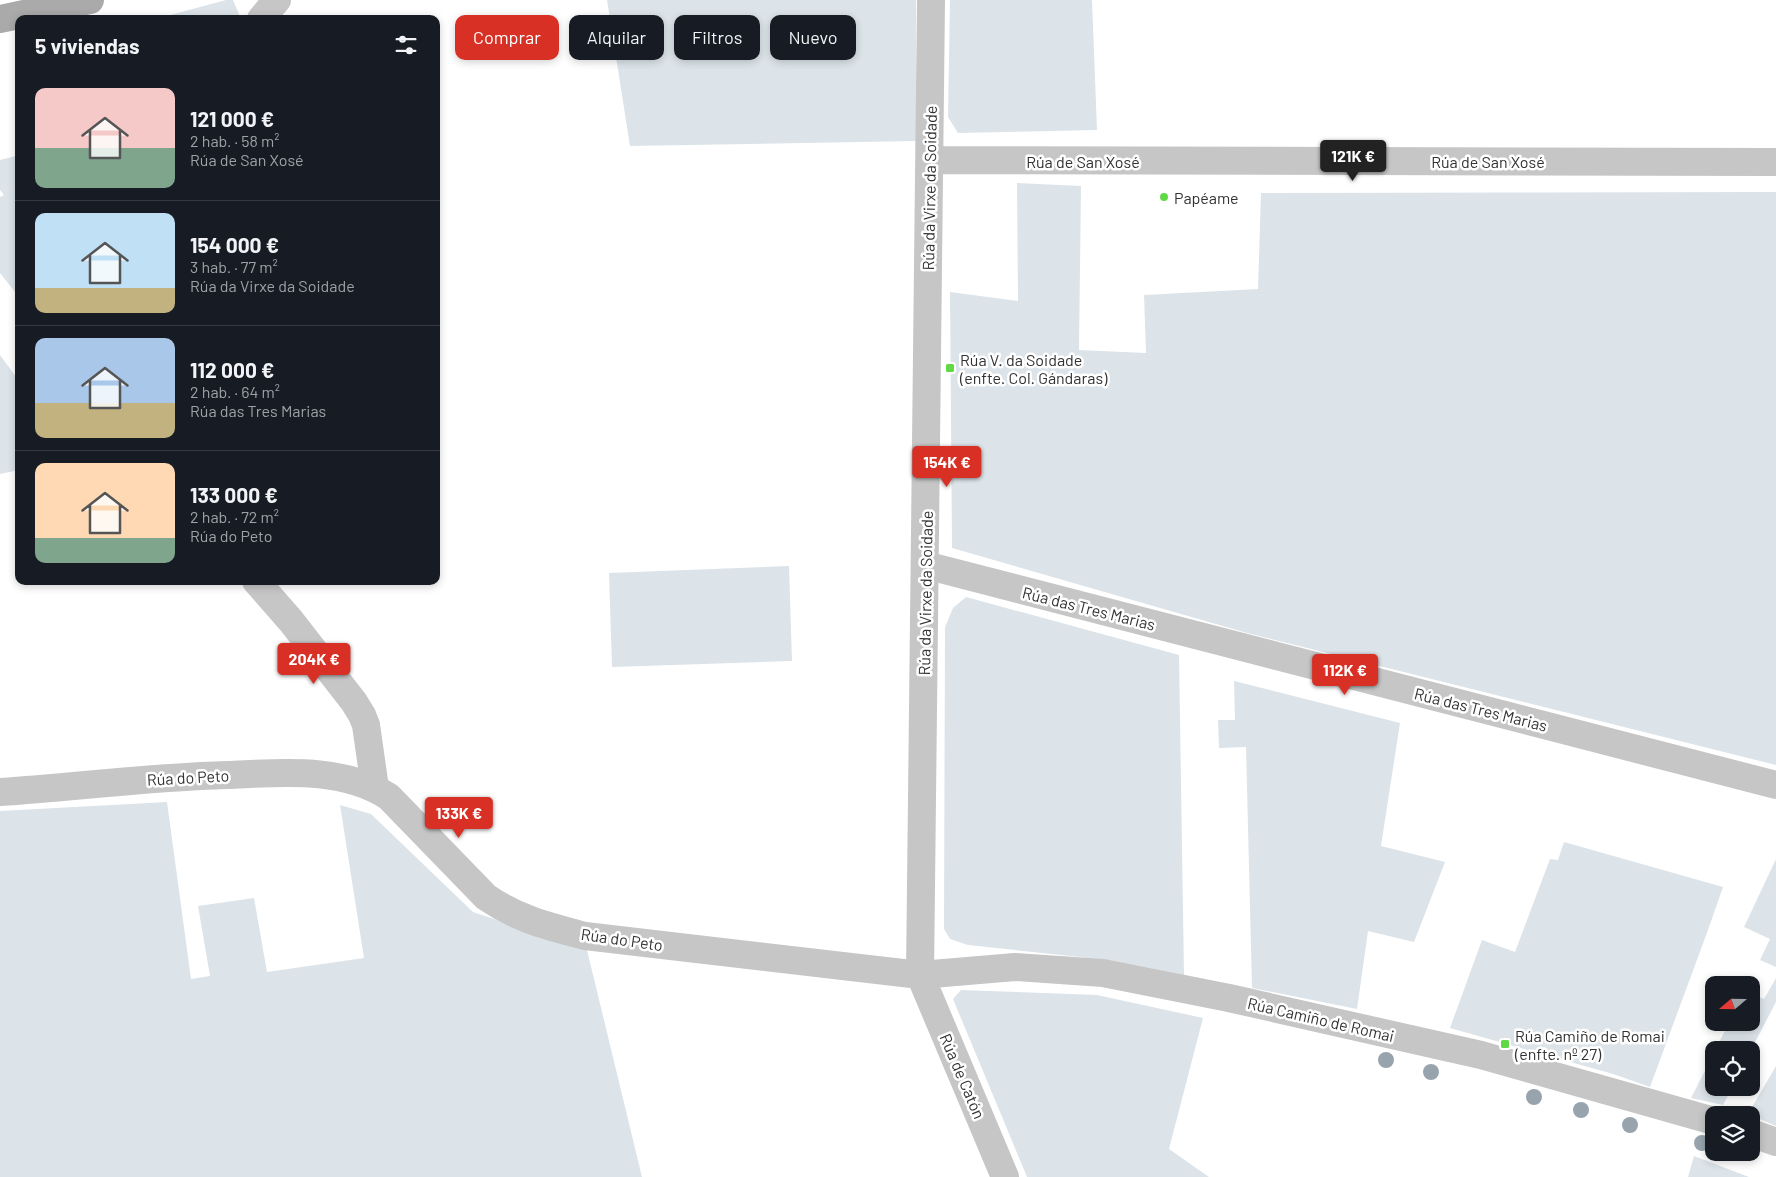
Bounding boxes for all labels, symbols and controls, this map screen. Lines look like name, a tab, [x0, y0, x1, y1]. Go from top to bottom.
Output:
chip: Comprar	[455, 15, 559, 60]
chip: Alquilar	[569, 15, 664, 60]
chip: Filtros	[674, 15, 760, 60]
chip: Nuevo	[770, 15, 856, 60]
icon: filters	[392, 31, 420, 59]
text: 5 viviendas	[35, 33, 139, 58]
street label: Rúa da Virxe da Soidade	[918, 105, 940, 271]
text: 121 000 €	[190, 106, 274, 131]
icon: home	[75, 108, 135, 168]
text: 2 hab. · 58 m²	[190, 131, 279, 150]
pin: 121K €	[1312, 140, 1394, 182]
text: 121K €	[1331, 146, 1375, 165]
text: Rúa de San Xosé	[190, 150, 304, 169]
street label: Rúa de San Xosé	[1026, 152, 1140, 171]
street label: Rúa de San Xosé	[1431, 152, 1545, 171]
place label: Papéame	[1174, 188, 1239, 207]
marker: Papéame	[1158, 191, 1170, 203]
text: 154 000 €	[190, 232, 279, 257]
icon: home	[75, 233, 135, 293]
text: 3 hab. · 77 m²	[190, 257, 278, 276]
text: Rúa da Virxe da Soidade	[190, 276, 355, 295]
place label: Rúa V. da Soidade (enfte. Col. Gándaras)	[959, 350, 1108, 387]
text: 112 000 €	[190, 357, 274, 382]
icon: home	[75, 358, 135, 418]
marker: Rúa V. da Soidade (enfte. Col. Gándaras)	[944, 362, 956, 374]
text: 2 hab. · 64 m²	[190, 382, 280, 401]
text: Rúa das Tres Marias	[190, 401, 326, 420]
pin: 154K €	[906, 446, 988, 488]
text: 154K €	[923, 452, 971, 471]
text: 133 000 €	[190, 482, 278, 507]
icon: home	[75, 483, 135, 543]
text: 2 hab. · 72 m²	[190, 507, 279, 526]
street label: Rúa da Virxe da Soidade	[914, 510, 936, 676]
text: Rúa do Peto	[190, 526, 272, 545]
street label: Rúa das Tres Marias	[1021, 582, 1157, 634]
pin: 204K €	[273, 642, 355, 685]
text: 204K €	[288, 649, 340, 668]
pin: 112K €	[1304, 654, 1386, 696]
text: 112K €	[1323, 660, 1367, 679]
street label: Rúa das Tres Marias	[1413, 683, 1549, 735]
street label: Rúa do Peto	[146, 765, 230, 789]
pin: 133K €	[418, 796, 500, 839]
text: 133K €	[436, 803, 482, 822]
street label: Rúa do Peto	[580, 924, 664, 954]
north arrow	[1705, 976, 1760, 1031]
map controls	[1705, 976, 1760, 1161]
street label: Rúa Camiño de Romai	[1246, 993, 1396, 1045]
place label: Rúa Camiño de Romai (enfte. nº 27)	[1514, 1026, 1665, 1063]
street label: Rúa de Catón	[937, 1031, 989, 1121]
marker: Rúa Camiño de Romai (enfte. nº 27)	[1499, 1038, 1511, 1050]
button: locate	[1705, 1041, 1760, 1096]
button: layers	[1705, 1106, 1760, 1161]

